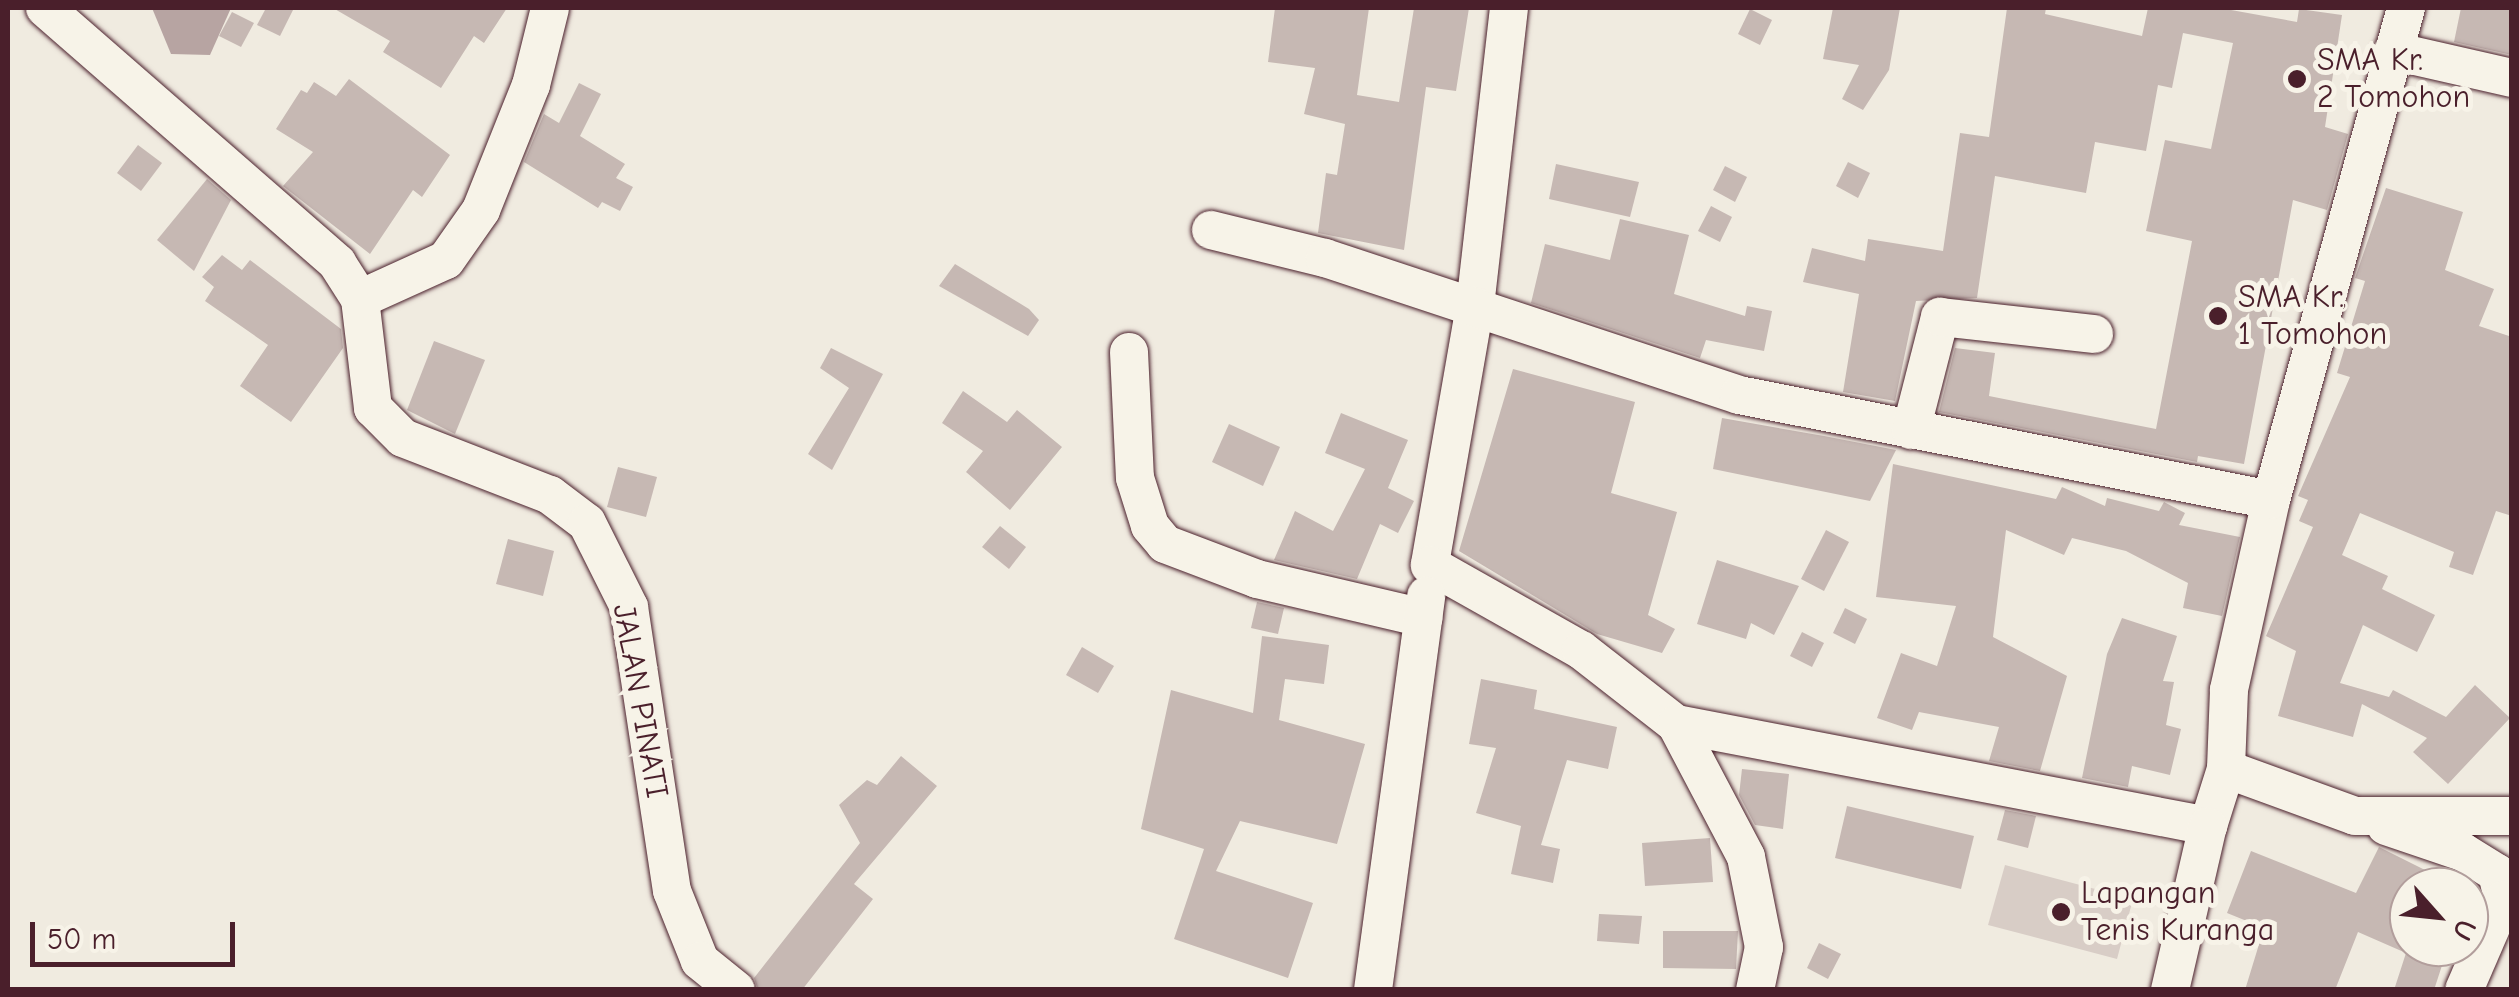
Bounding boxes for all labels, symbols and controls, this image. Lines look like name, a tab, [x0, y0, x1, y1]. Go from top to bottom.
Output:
place label: SMA Kr. 2 Tomohon	[2317, 42, 2470, 117]
marker: SMA Kr. 2 Tomohon	[2286, 68, 2308, 90]
place label: SMA Kr. 1 Tomohon	[2238, 279, 2387, 354]
marker: SMA Kr. 1 Tomohon	[2207, 305, 2229, 327]
street label: JALAN PINATI	[604, 601, 676, 801]
north arrow	[2389, 867, 2489, 967]
place label: Lapangan Tenis Kuranga	[2081, 875, 2274, 950]
marker: Lapangan Tenis Kuranga	[2050, 901, 2072, 923]
scale bar	[35, 902, 240, 964]
text: U	[2445, 914, 2482, 945]
text: 50 m	[47, 922, 116, 957]

